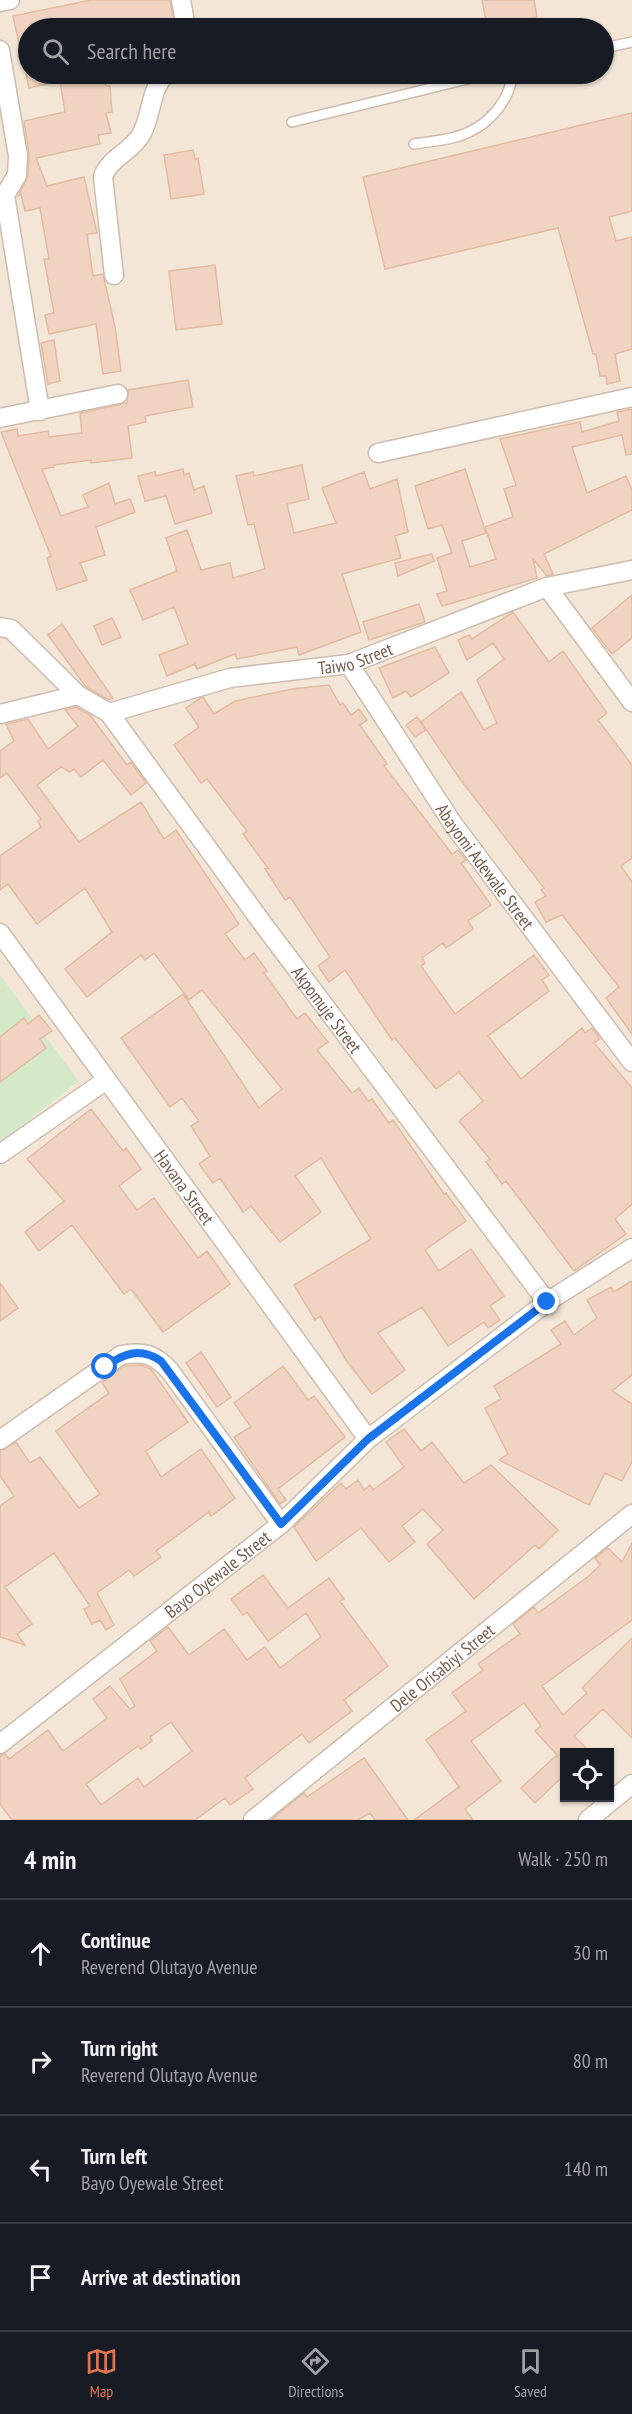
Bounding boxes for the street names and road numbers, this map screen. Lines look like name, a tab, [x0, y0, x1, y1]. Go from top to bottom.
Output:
street label: Taiwo Street	[317, 637, 396, 679]
street label: Abayomi Adewale Street	[431, 799, 540, 934]
street label: Akpomuje Street	[287, 961, 367, 1058]
street label: Havana Street	[150, 1145, 220, 1229]
street label: Bayo Oyewale Street	[160, 1525, 275, 1622]
street label: Dele Orisabiyi Street	[385, 1618, 499, 1716]

